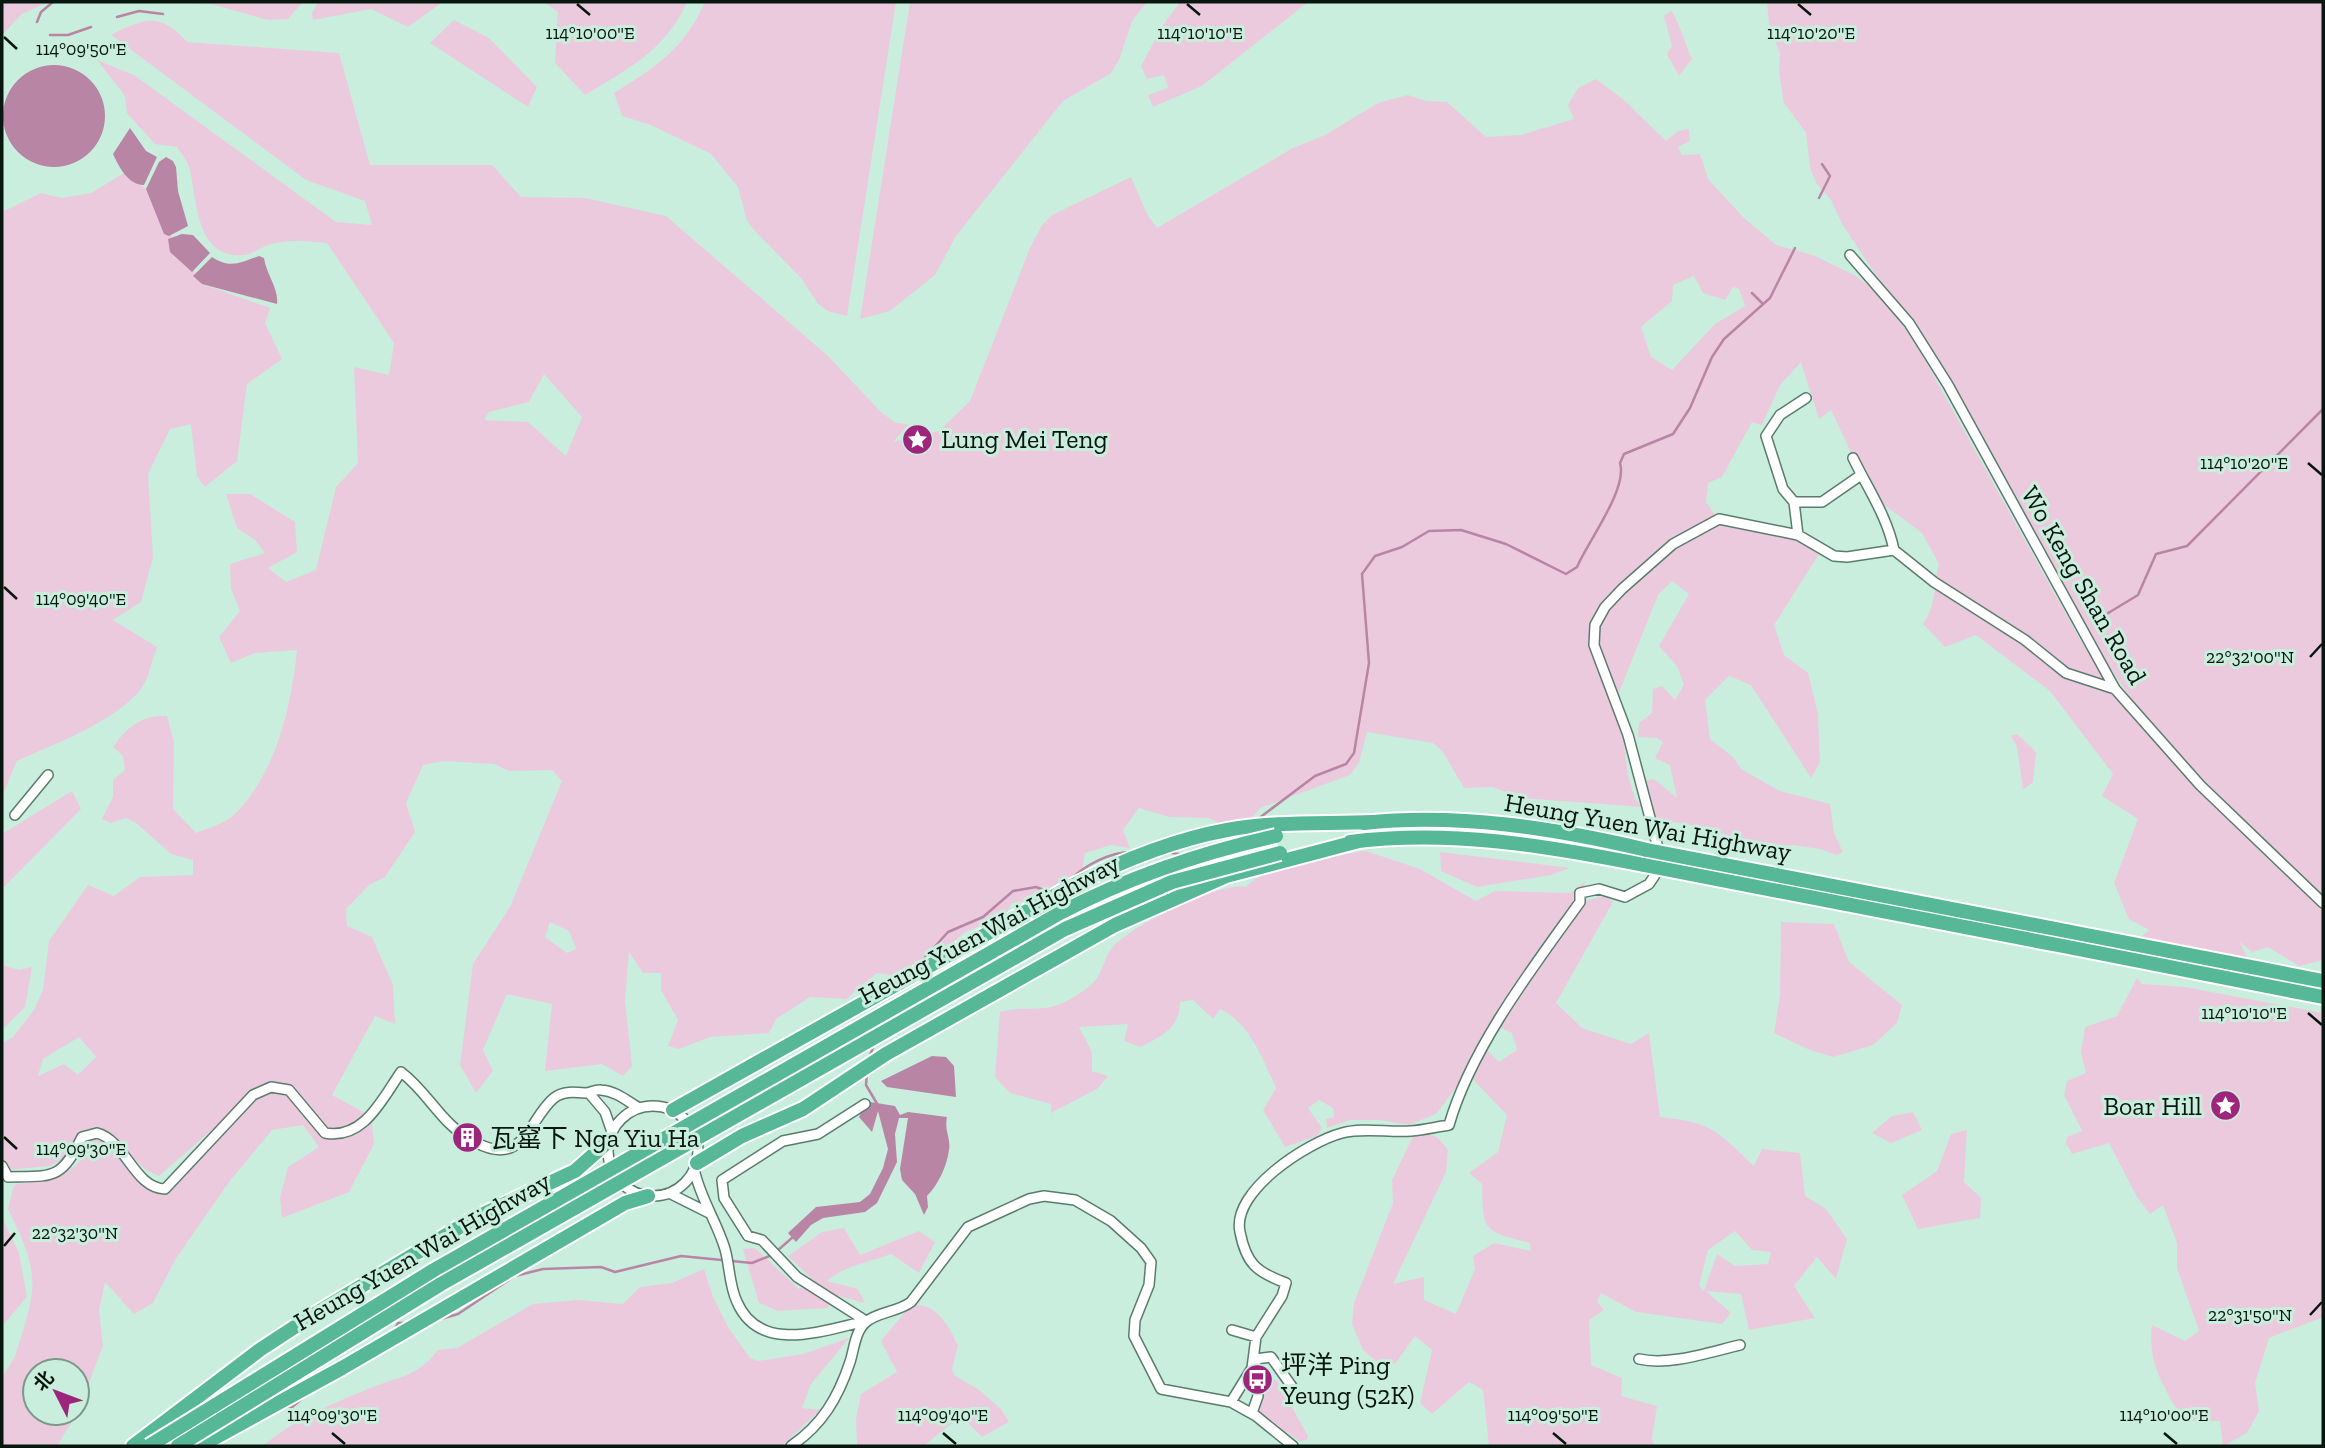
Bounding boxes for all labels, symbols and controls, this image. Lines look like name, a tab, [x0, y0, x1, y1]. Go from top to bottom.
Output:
text: 114°10'00"E	[545, 22, 635, 44]
text: 114°10'10"E	[1157, 22, 1243, 44]
text: 114°10'20"E	[1767, 22, 1855, 44]
text: 114°09'50"E	[36, 38, 126, 60]
place icon: Lung Mei Teng	[901, 422, 935, 456]
place label: Lung Mei Teng	[941, 423, 1108, 455]
text: 114°10'20"E	[2200, 452, 2288, 474]
street label: Wo Keng Shan Road	[2014, 480, 2154, 690]
text: 114°09'40"E	[36, 588, 126, 610]
text: 22°32'00"N	[2206, 646, 2294, 668]
street label: Heung Yuen Wai Highway	[1502, 786, 1795, 868]
street label: Heung Yuen Wai Highway	[853, 846, 1126, 1011]
text: 114°10'10"E	[2201, 1002, 2287, 1024]
place icon: Boar Hill	[2208, 1089, 2242, 1123]
place label: Boar Hill	[2103, 1090, 2202, 1122]
building icon: 瓦窰下 Nga Yiu Ha	[450, 1121, 484, 1155]
place label: 瓦窰下 Nga Yiu Ha	[490, 1122, 700, 1154]
text: 114°09'30"E	[36, 1138, 126, 1160]
street label: Heung Yuen Wai Highway	[288, 1164, 557, 1338]
text: 22°32'30"N	[32, 1222, 118, 1244]
text: 22°31'50"N	[2208, 1304, 2292, 1326]
place label: 坪洋 Ping Yeung (52K)	[1280, 1349, 1414, 1411]
north arrow	[21, 1357, 91, 1427]
bus stop icon: 坪洋 Ping Yeung (52K)	[1241, 1363, 1275, 1397]
text: 北	[29, 1366, 59, 1396]
text: 114°09'30"E	[287, 1404, 377, 1426]
text: 114°09'40"E	[898, 1404, 988, 1426]
text: 114°09'50"E	[1508, 1404, 1598, 1426]
text: 114°10'00"E	[2119, 1404, 2209, 1426]

